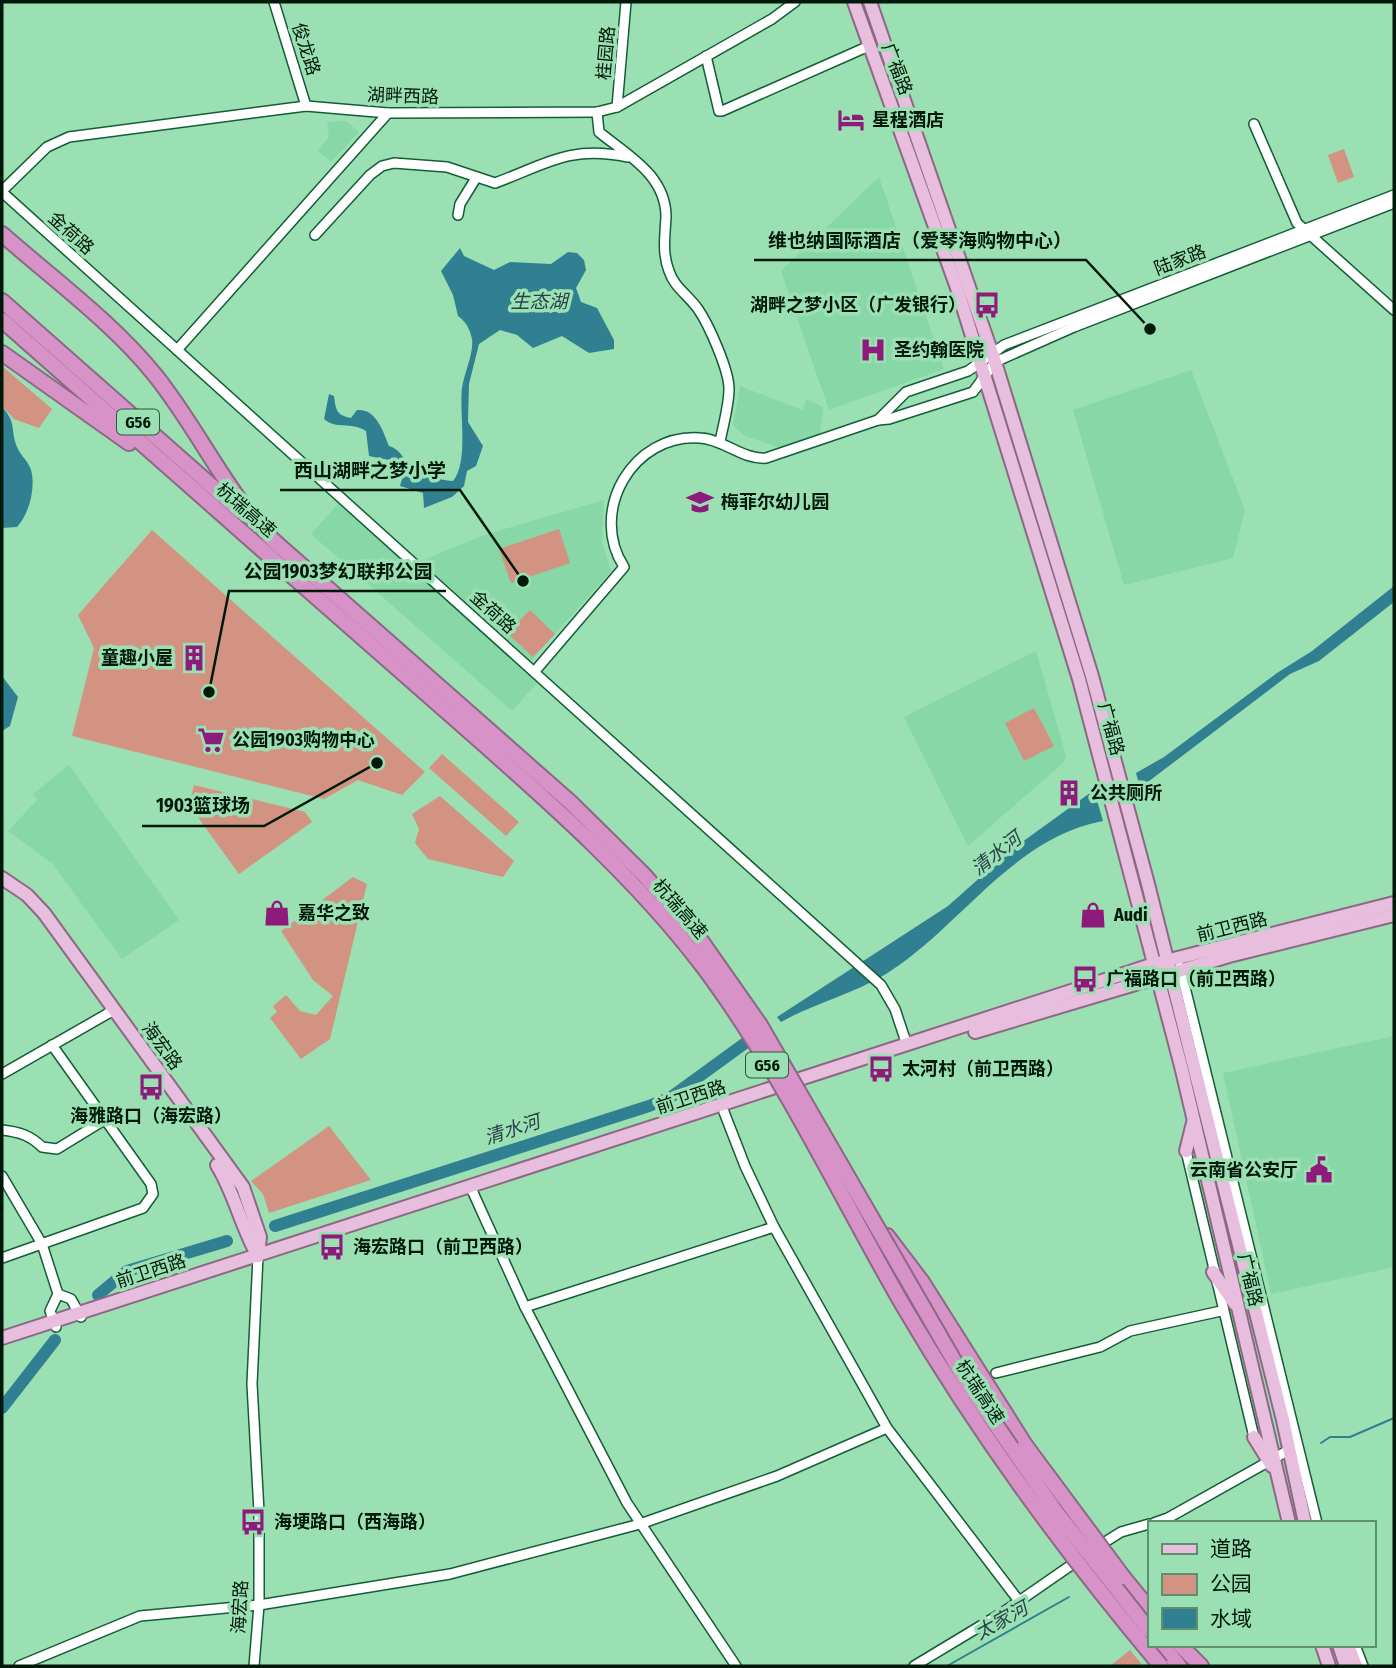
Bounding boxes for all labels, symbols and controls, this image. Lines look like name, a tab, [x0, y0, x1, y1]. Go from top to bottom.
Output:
street label: 俊龙路	[287, 20, 325, 78]
street label: 桂园路	[593, 25, 619, 81]
street label: 广福路	[877, 40, 917, 98]
street label: 湖畔西路	[367, 84, 439, 108]
hotel icon: 星程酒店	[836, 105, 866, 135]
place label: 星程酒店	[872, 109, 944, 131]
street label: 金荷路	[44, 207, 98, 259]
callout: 维也纳国际酒店（爱琴海购物中心）	[754, 220, 1086, 260]
text: 维也纳国际酒店（爱琴海购物中心）	[768, 229, 1072, 252]
street label: 陆家路	[1151, 240, 1209, 280]
water label: 生态湖	[510, 290, 570, 313]
bus stop icon: 湖畔之梦小区（广发银行）	[972, 290, 1002, 320]
place label: 湖畔之梦小区（广发银行）	[750, 294, 966, 316]
hospital icon: 圣约翰医院	[858, 335, 888, 365]
place label: 圣约翰医院	[894, 339, 984, 361]
road number: G56	[117, 410, 159, 434]
callout: 西山湖畔之梦小学	[280, 450, 460, 490]
text: 西山湖畔之梦小学	[294, 459, 446, 482]
street label: 杭瑞高速	[212, 478, 280, 542]
school or university icon: 梅菲尔幼儿园	[685, 487, 715, 517]
place label: 梅菲尔幼儿园	[721, 491, 829, 513]
callout: 公园1903梦幻联邦公园	[229, 551, 446, 591]
text: 公园1903梦幻联邦公园	[243, 560, 433, 583]
street label: 金荷路	[466, 586, 520, 638]
building icon: 童趣小屋	[179, 643, 209, 673]
place label: 童趣小屋	[101, 647, 173, 669]
street label: 广福路	[1093, 700, 1129, 758]
supermarket icon: 公园1903购物中心	[196, 725, 226, 755]
place label: 公园1903购物中心	[232, 729, 375, 751]
building icon: 公共厕所	[1054, 778, 1084, 808]
place label: 公共厕所	[1090, 782, 1162, 804]
callout: 1903篮球场	[142, 786, 264, 826]
text: 1903篮球场	[156, 794, 250, 817]
water label: 清水河	[967, 824, 1029, 880]
street label: 杭瑞高速	[648, 875, 712, 943]
shop icon: 嘉华之致	[262, 898, 292, 928]
shop icon: Audi	[1078, 900, 1108, 930]
place label: 嘉华之致	[298, 902, 370, 924]
place label: Audi	[1113, 904, 1148, 926]
street label: 前卫西路	[1194, 908, 1270, 946]
bus stop icon: 广福路口（前卫西路）	[1070, 964, 1100, 994]
place label: 广福路口（前卫西路）	[1106, 968, 1286, 990]
street label: 海宏路	[137, 1018, 187, 1074]
road number: G56	[746, 1052, 788, 1078]
bus stop icon: 太河村（前卫西路）	[866, 1054, 896, 1084]
place label: 太河村（前卫西路）	[902, 1058, 1064, 1080]
bus stop icon: 海雅路口（海宏路）	[136, 1072, 166, 1102]
street label: 前卫西路	[653, 1075, 729, 1119]
place label: 海雅路口（海宏路）	[70, 1105, 232, 1127]
water label: 清水河	[481, 1108, 547, 1149]
public building icon: 云南省公安厅	[1304, 1155, 1334, 1185]
place label: 云南省公安厅	[1190, 1159, 1298, 1181]
bus stop icon: 海宏路口（前卫西路）	[317, 1232, 347, 1262]
place label: 海宏路口（前卫西路）	[353, 1236, 533, 1258]
street label: 前卫西路	[113, 1249, 189, 1293]
street label: 广福路	[1233, 1251, 1267, 1309]
street label: 杭瑞高速	[951, 1356, 1009, 1428]
bus stop icon: 海埂路口（西海路）	[238, 1507, 268, 1537]
place label: 海埂路口（西海路）	[274, 1511, 436, 1533]
legend	[1148, 1521, 1375, 1647]
text: 道路	[1210, 1536, 1252, 1562]
text: 公园	[1210, 1571, 1252, 1597]
street label: 海宏路	[228, 1579, 252, 1635]
water label: 太家河	[971, 1595, 1035, 1644]
text: 水域	[1210, 1606, 1252, 1632]

